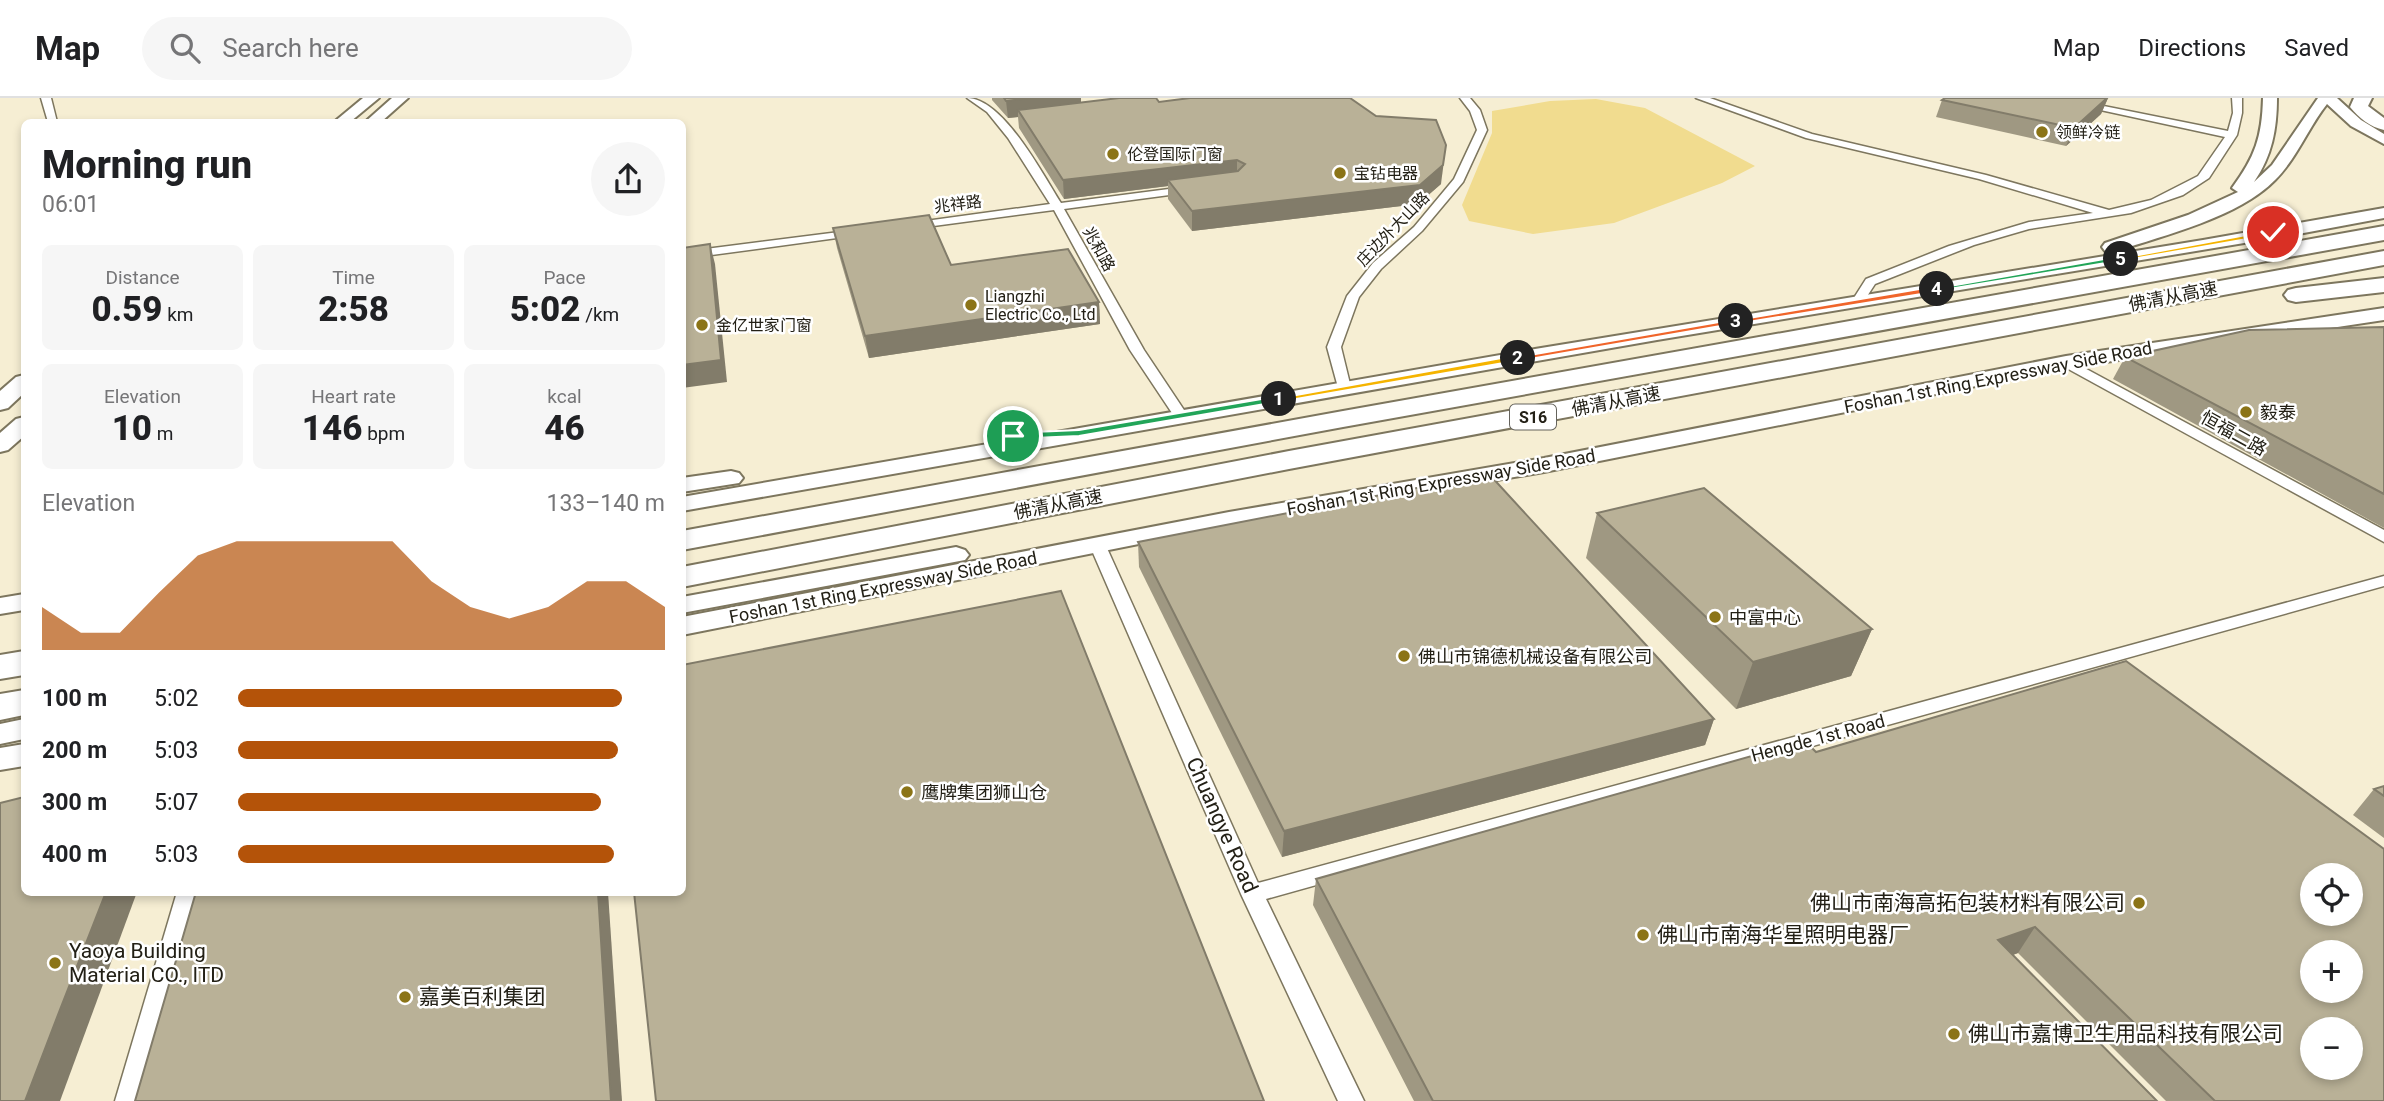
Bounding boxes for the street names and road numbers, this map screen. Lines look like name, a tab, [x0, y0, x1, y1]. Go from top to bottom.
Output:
street label: 庄边外大山路	[1353, 188, 1433, 270]
street label: 兆祥路	[933, 192, 983, 216]
street label: 兆和路	[1079, 223, 1119, 275]
street label: 佛清从高速	[2127, 277, 2219, 315]
street label: Foshan 1st Ring Expressway Side Road	[1842, 337, 2154, 417]
street label: 佛清从高速	[1570, 382, 1662, 420]
road number: S16	[1510, 404, 1556, 430]
street label: 恒福二路	[2197, 406, 2271, 460]
street label: Foshan 1st Ring Expressway Side Road	[1285, 444, 1597, 520]
street label: 佛清从高速	[1012, 485, 1104, 523]
street label: Foshan 1st Ring Expressway Side Road	[727, 547, 1039, 627]
street label: Hengde 1st Road	[1749, 710, 1887, 766]
street label: Chuangye Road	[1181, 753, 1263, 897]

